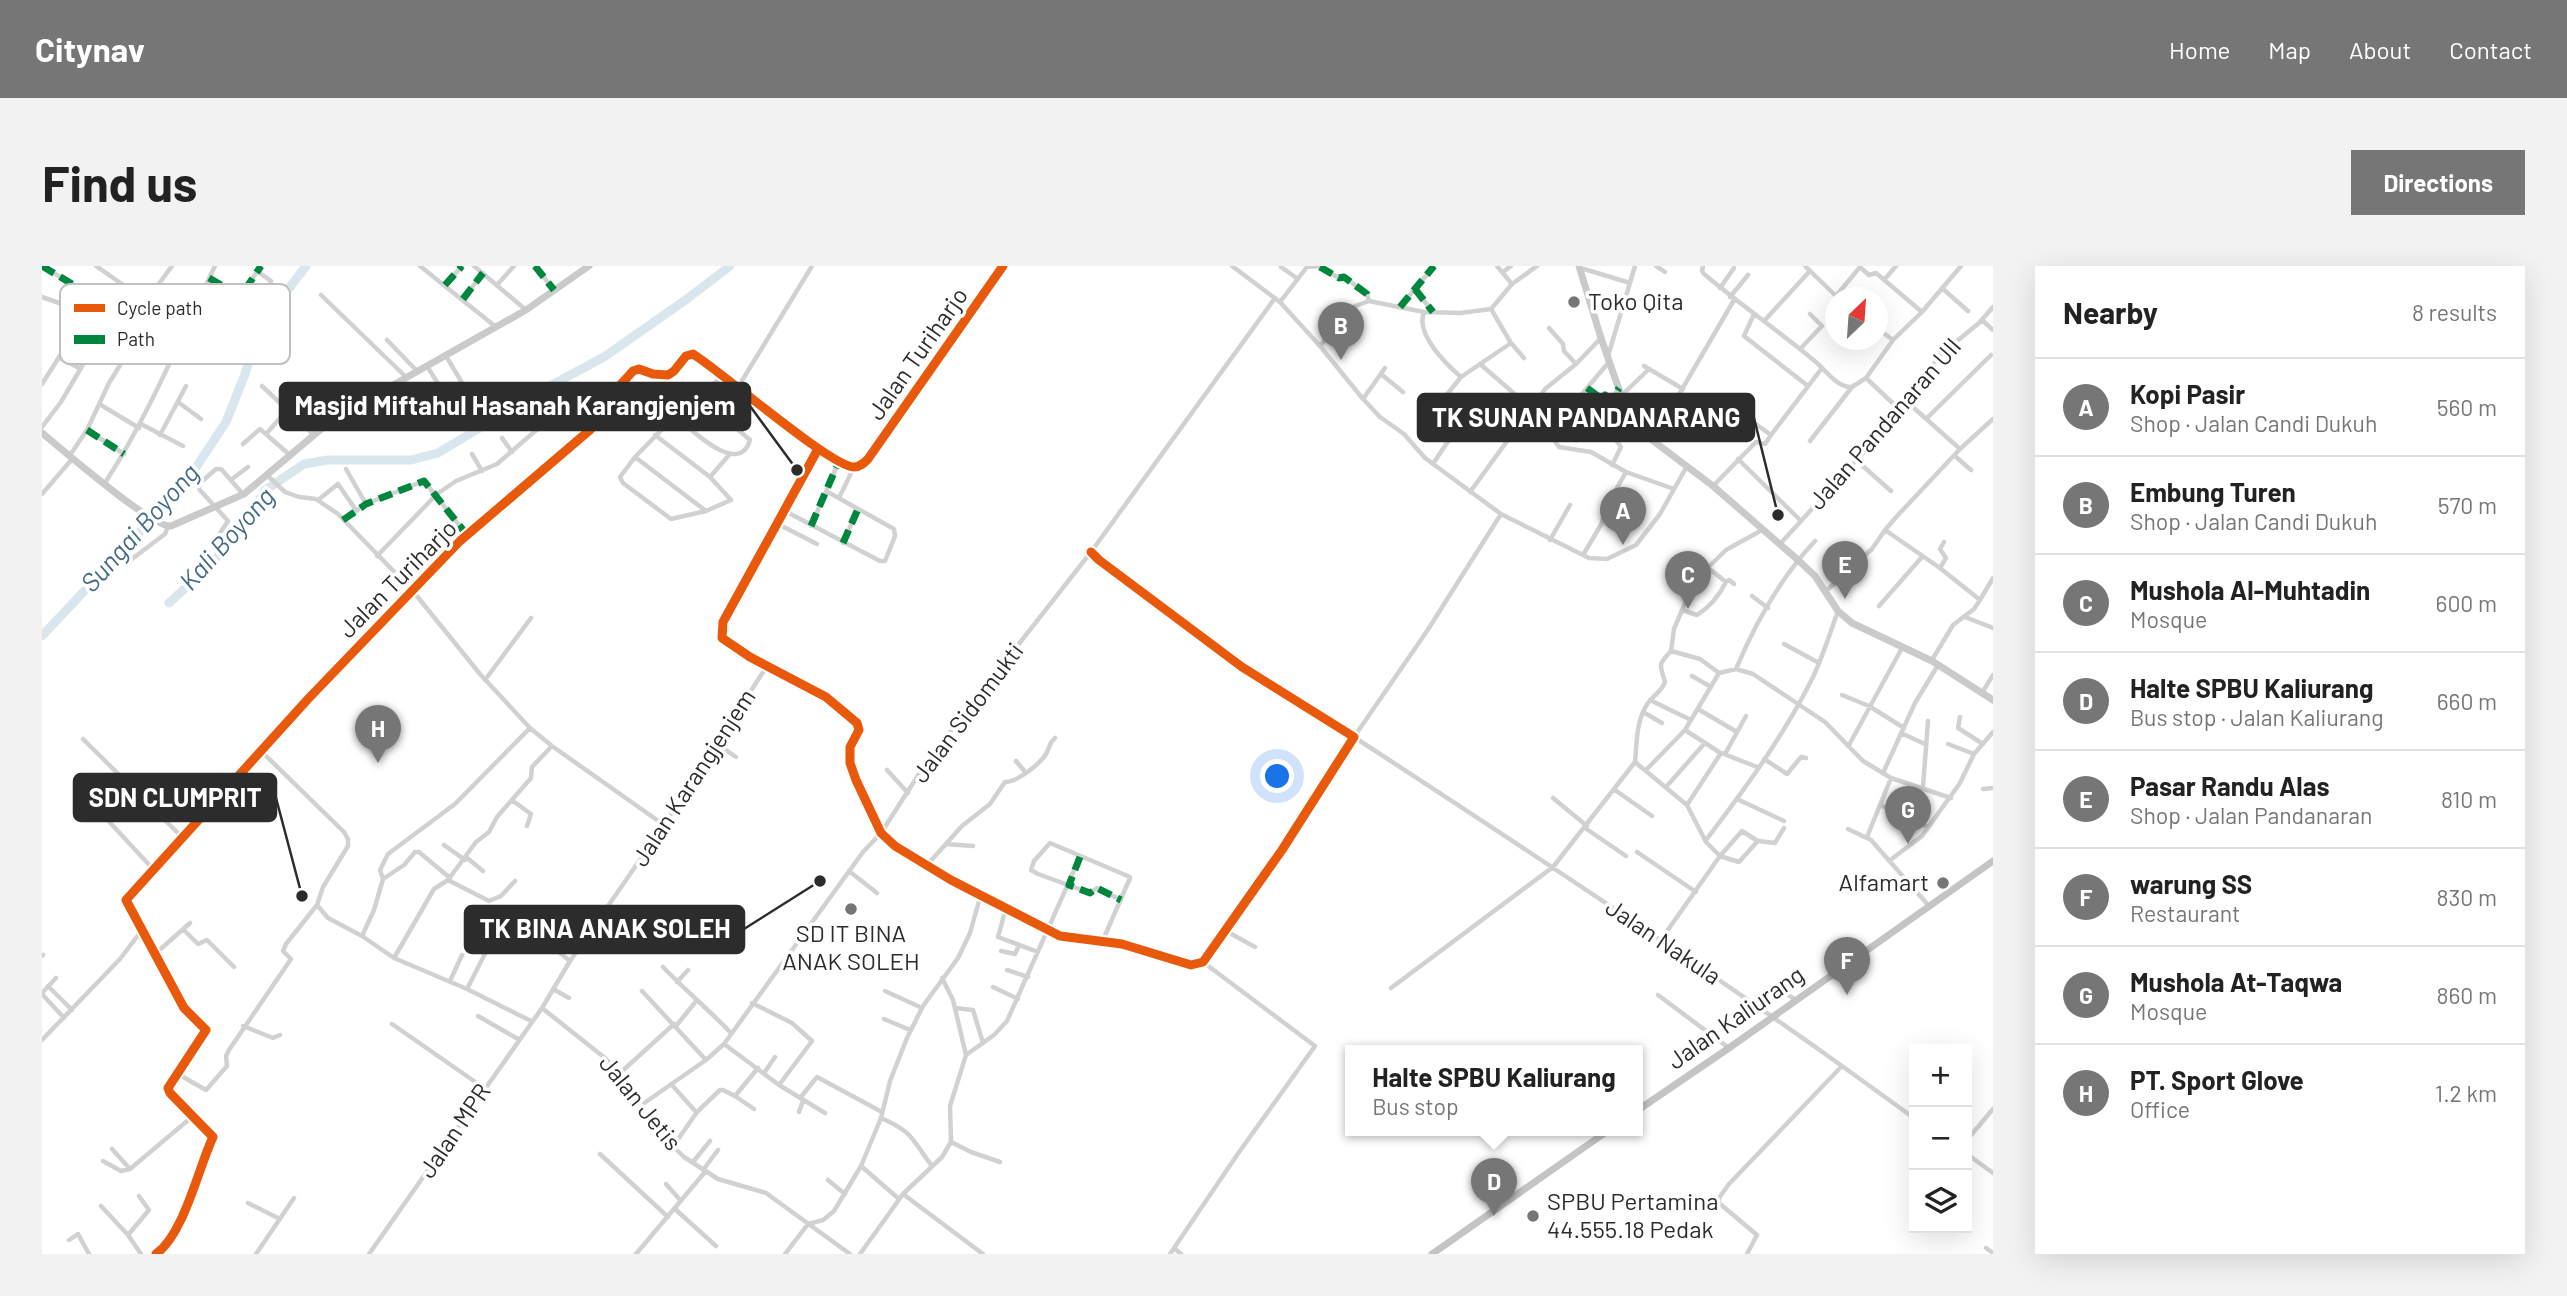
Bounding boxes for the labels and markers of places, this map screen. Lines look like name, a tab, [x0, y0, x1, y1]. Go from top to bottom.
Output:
place label: Toko Qita	[1588, 286, 1683, 315]
marker: Toko Qita	[1566, 294, 1582, 310]
pin: B	[1318, 302, 1364, 360]
callout: Masjid Miftahul Hasanah Karangjenjem	[280, 383, 750, 430]
callout: TK SUNAN PANDANARANG	[1418, 394, 1754, 441]
pin: A	[1600, 487, 1646, 545]
pin: E	[1822, 541, 1868, 599]
pin: C	[1665, 551, 1711, 609]
pin: H	[355, 705, 401, 763]
callout: SDN CLUMPRIT	[74, 774, 276, 821]
pin: G	[1885, 786, 1931, 844]
place label: Alfamart	[1839, 867, 1929, 896]
marker: Alfamart	[1935, 875, 1951, 891]
marker: SD IT BINA ANAK SOLEH	[843, 901, 859, 917]
callout: TK BINA ANAK SOLEH	[465, 906, 744, 953]
place label: SD IT BINA ANAK SOLEH	[782, 918, 920, 975]
pin: F	[1824, 937, 1870, 995]
pin: D	[1471, 1158, 1517, 1216]
place label: SPBU Pertamina 44.555.18 Pedak	[1547, 1186, 1718, 1243]
marker: SPBU Pertamina 44.555.18 Pedak	[1525, 1208, 1541, 1224]

